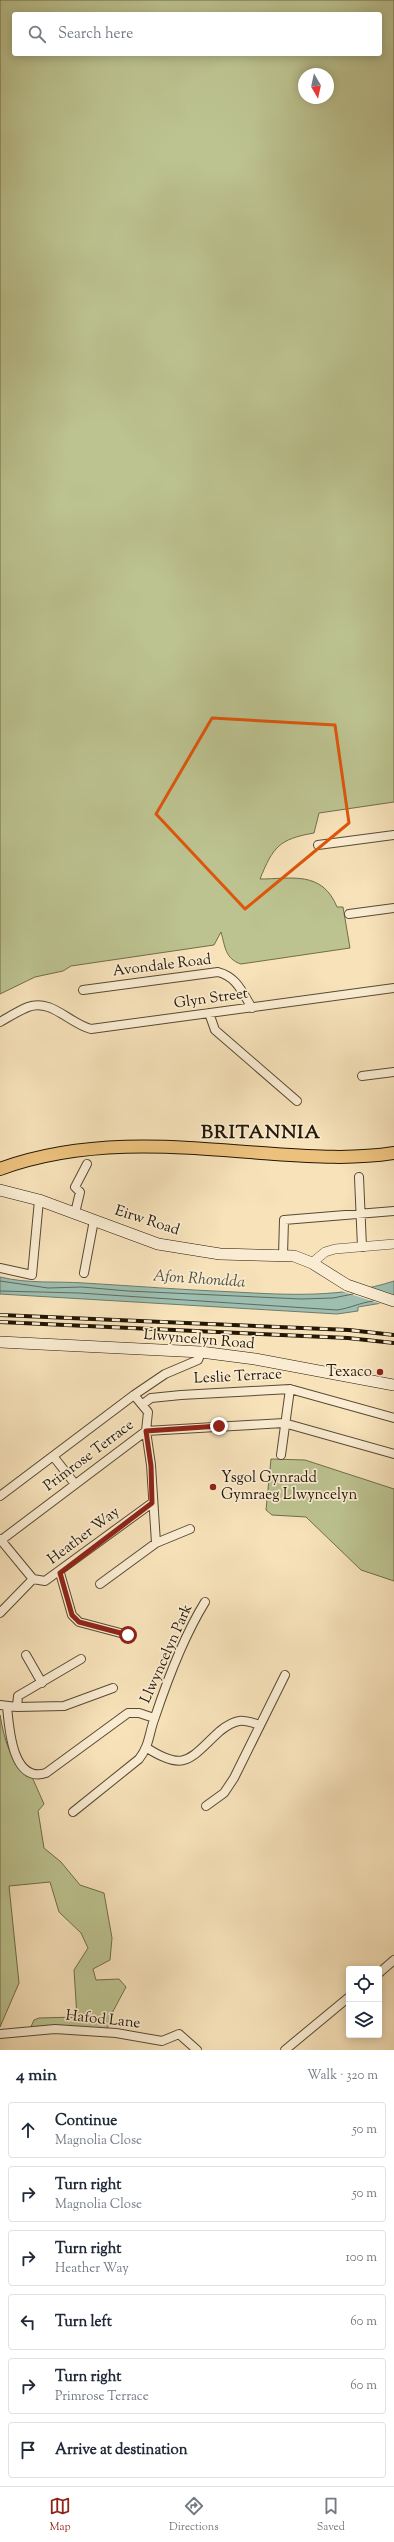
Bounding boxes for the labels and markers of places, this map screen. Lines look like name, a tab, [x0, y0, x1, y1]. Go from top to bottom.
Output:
place label: Texaco	[326, 1362, 372, 1383]
marker: Texaco	[375, 1367, 385, 1377]
place label: Ysgol Gynradd Gymraeg Llwyncelyn	[221, 1468, 358, 1506]
marker: Ysgol Gynradd Gymraeg Llwyncelyn	[208, 1482, 218, 1492]

